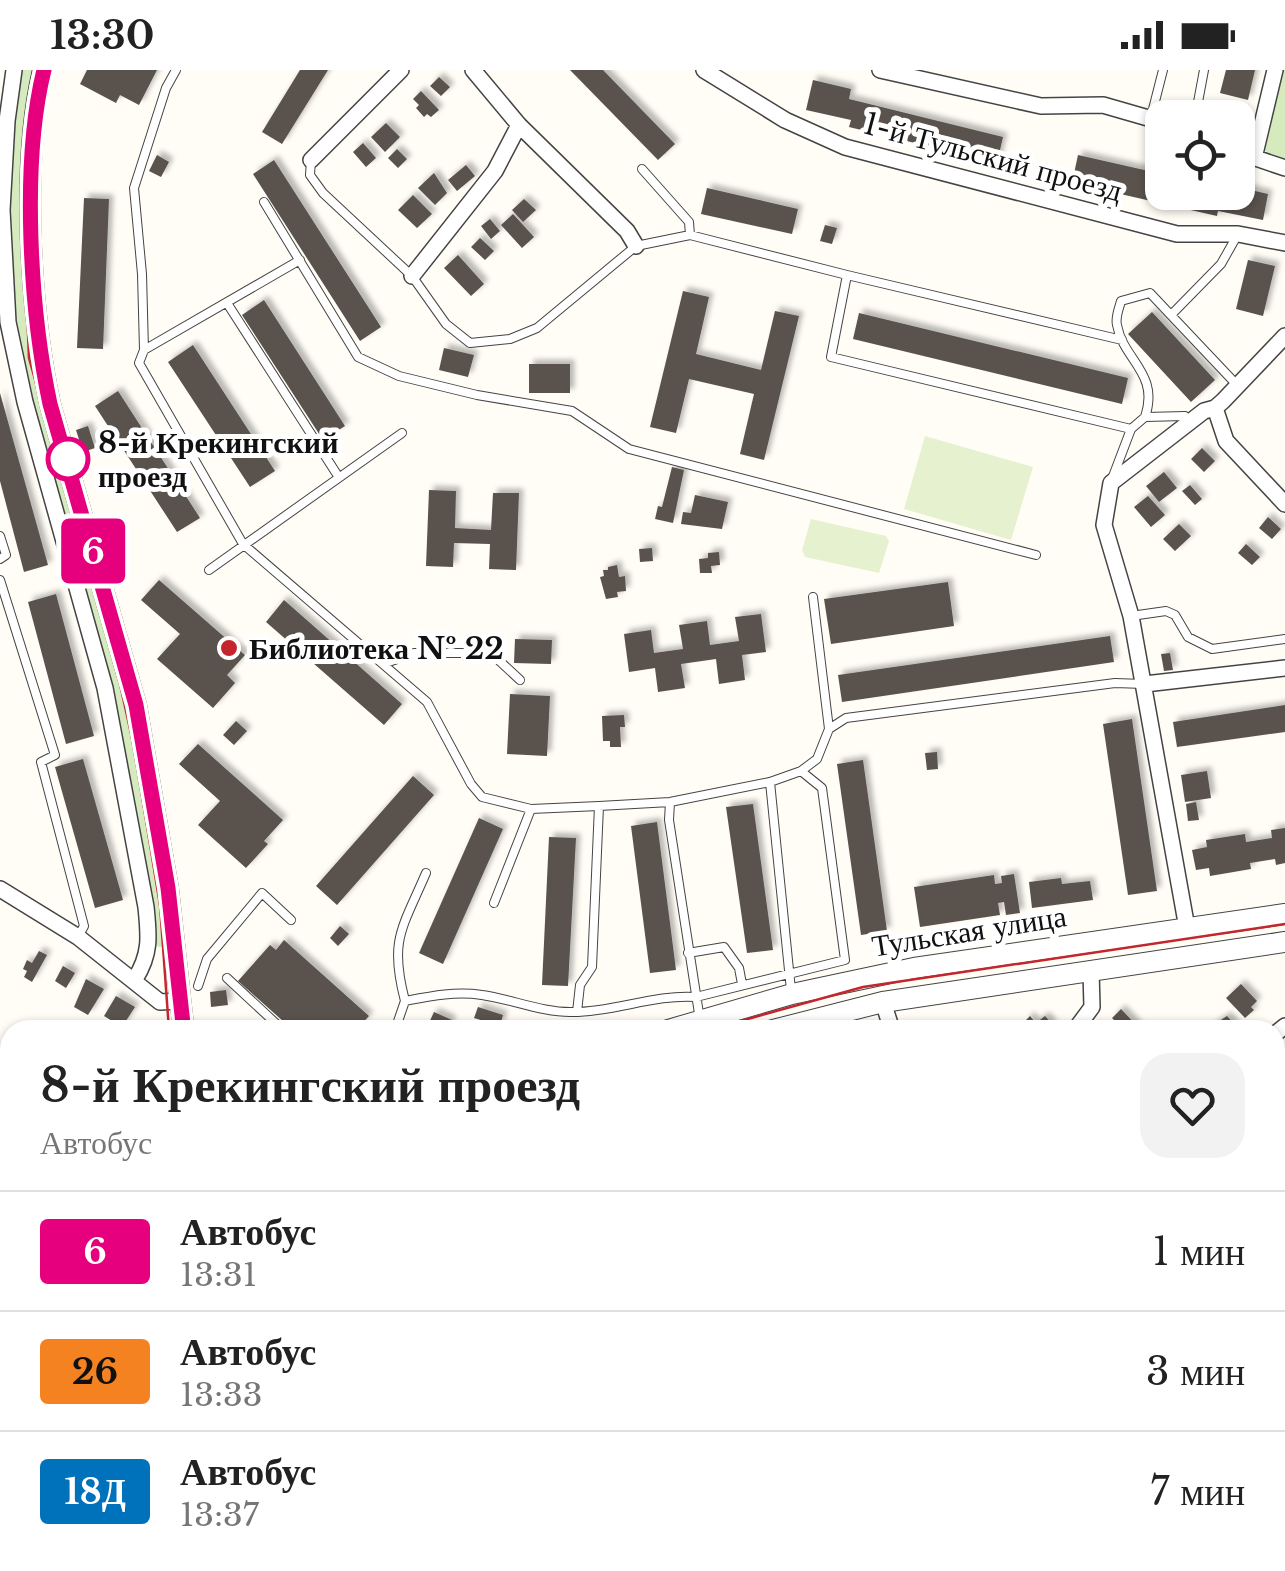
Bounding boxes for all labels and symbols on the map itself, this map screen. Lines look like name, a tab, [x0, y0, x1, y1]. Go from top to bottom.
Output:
street label: 1-й Тульский проезд	[860, 105, 1126, 209]
place label: 8-й Крекингский проезд	[98, 424, 338, 495]
marker: 8-й Крекингский проезд	[47, 438, 89, 480]
line badge: 6	[61, 518, 126, 584]
place label: Библиотека № 22	[249, 630, 504, 667]
marker: Библиотека № 22	[218, 637, 240, 659]
street label: Тульская улица	[869, 897, 1069, 965]

